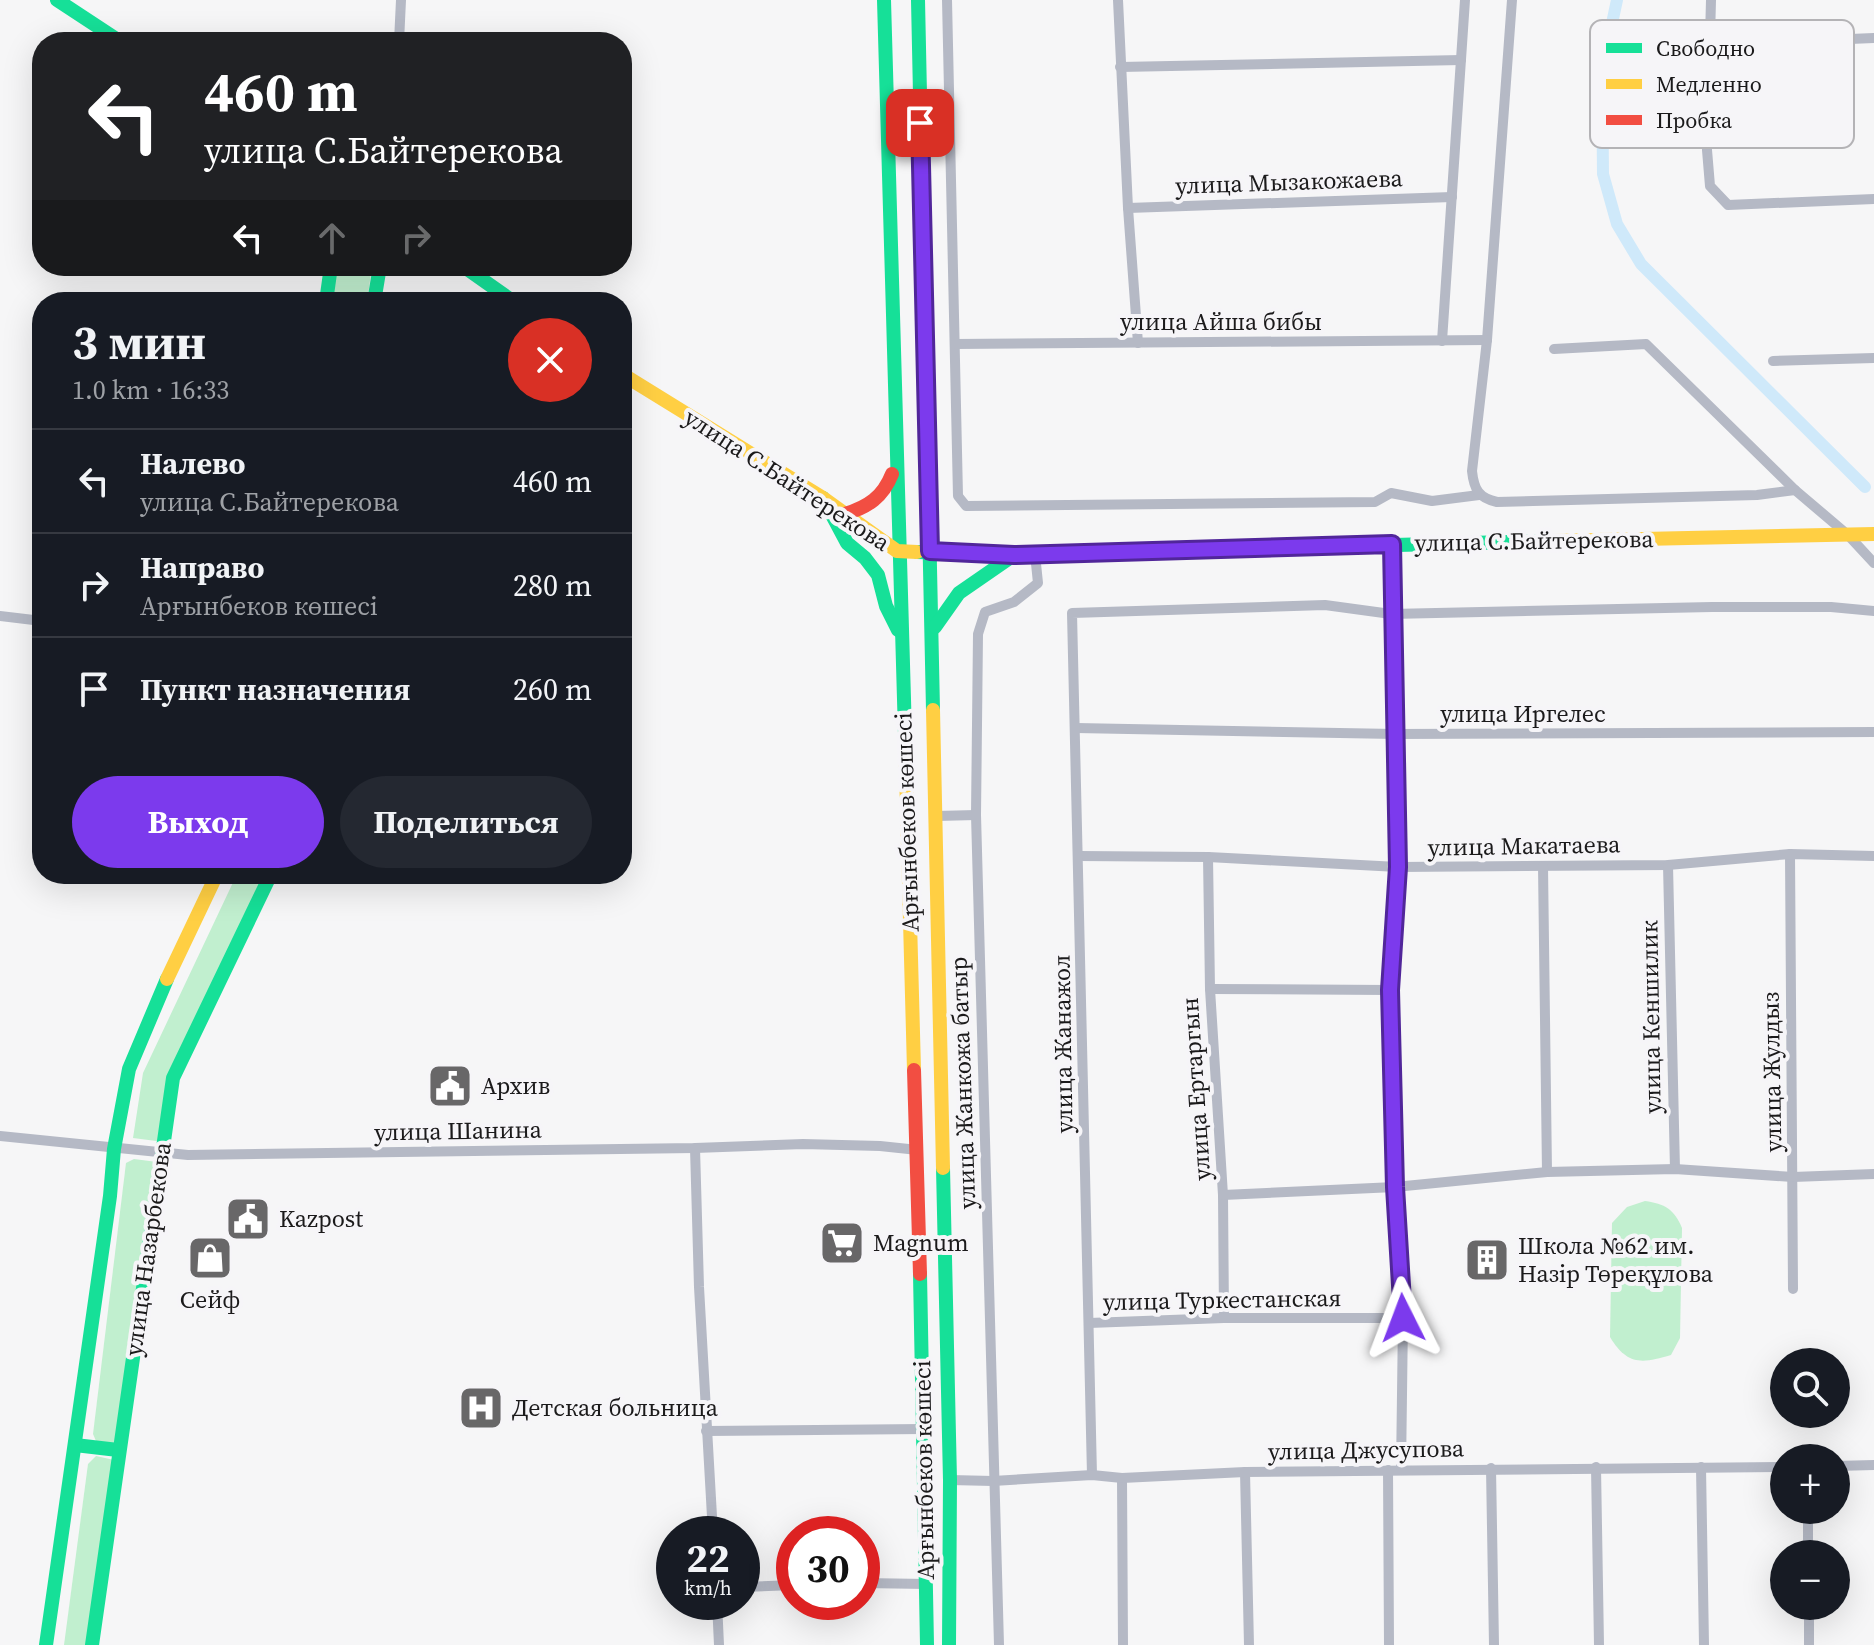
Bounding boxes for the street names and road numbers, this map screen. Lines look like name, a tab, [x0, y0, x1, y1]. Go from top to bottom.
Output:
street label: улица Мызакожаева	[1175, 161, 1404, 202]
street label: улица Айша бибы	[1120, 305, 1322, 338]
street label: улица С.Байтерекова	[678, 401, 897, 559]
street label: улица С.Байтерекова	[1414, 522, 1655, 559]
street label: улица Иргелес	[1440, 697, 1606, 730]
street label: Арғынбеков көшесі	[886, 712, 927, 932]
street label: улица Макатаева	[1427, 827, 1621, 864]
street label: улица Кеншилик	[1632, 920, 1669, 1114]
street label: улица Жанажол	[1044, 954, 1081, 1134]
street label: улица Жанкожа батыр	[942, 956, 983, 1210]
street label: улица Жулдыз	[1754, 991, 1789, 1153]
street label: улица Ертаргын	[1173, 996, 1218, 1182]
street label: улица Шанина	[374, 1113, 543, 1148]
street label: улица Назарбекова	[116, 1139, 179, 1358]
street label: улица Туркестанская	[1102, 1281, 1342, 1318]
street label: Арғынбеков көшесі	[905, 1360, 942, 1580]
street label: улица Джусупова	[1268, 1431, 1465, 1468]

